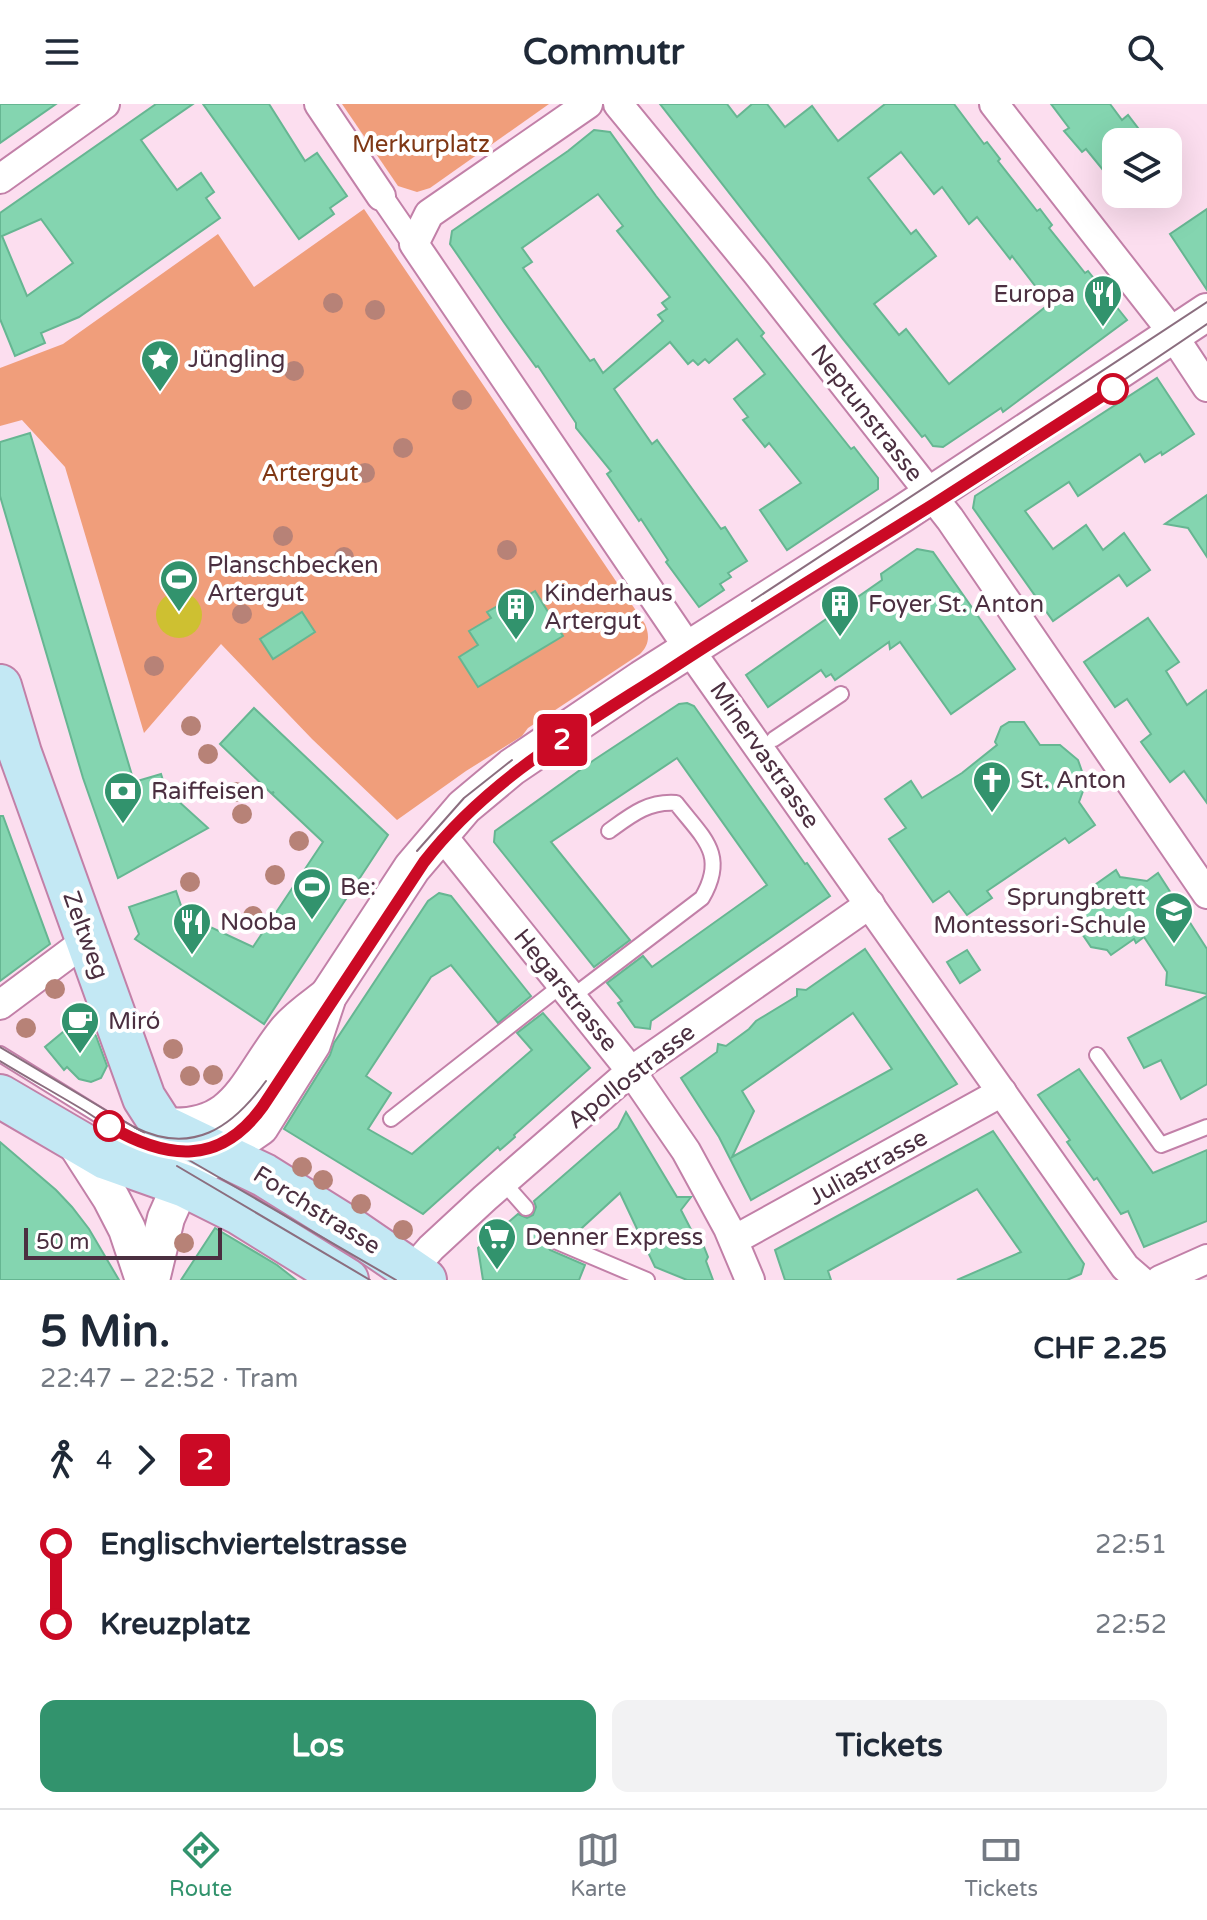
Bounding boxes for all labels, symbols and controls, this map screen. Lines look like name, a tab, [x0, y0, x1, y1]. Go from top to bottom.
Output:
icon: menu	[40, 30, 84, 74]
icon: search	[1123, 30, 1167, 74]
text: Commutr	[523, 31, 684, 74]
map controls	[1102, 128, 1182, 208]
button: layers	[1102, 128, 1182, 208]
park label: Merkurplatz	[352, 130, 490, 159]
restaurant icon: Europa	[1082, 273, 1124, 328]
place label: Europa	[993, 280, 1075, 309]
place icon: Jüngling	[139, 338, 181, 393]
street label: Neptunstrasse	[804, 339, 929, 488]
place label: Jüngling	[188, 345, 285, 374]
unlabelled marker	[1098, 374, 1128, 404]
park label: Artergut	[261, 459, 359, 488]
place label: Planschbecken Artergut	[207, 551, 379, 608]
sports icon: Planschbecken Artergut	[158, 558, 200, 613]
place label: Kinderhaus Artergut	[544, 579, 673, 636]
building icon: Foyer St. Anton	[819, 583, 861, 638]
building icon: Kinderhaus Artergut	[495, 586, 537, 641]
place label: Foyer St. Anton	[868, 590, 1044, 619]
street label: Minervastrasse	[703, 676, 826, 834]
line badge: 2	[536, 714, 588, 766]
text: 2	[553, 723, 571, 757]
church icon: St. Anton	[971, 759, 1013, 814]
place label: St. Anton	[1020, 766, 1126, 795]
bank icon: Raiffeisen	[102, 770, 144, 825]
place label: Raiffeisen	[151, 777, 265, 806]
sports icon: Be:	[291, 866, 333, 921]
place label: Be:	[340, 873, 376, 902]
place label: Sprungbrett Montessori-Schule	[933, 883, 1146, 940]
street label: Zeltweg	[56, 887, 115, 983]
school or university icon: Sprungbrett Montessori-Schule	[1153, 890, 1195, 945]
restaurant icon: Nooba	[171, 901, 213, 956]
place label: Nooba	[220, 908, 297, 937]
street label: Hegarstrasse	[507, 923, 624, 1057]
cafe icon: Miró	[59, 1000, 101, 1055]
place label: Miró	[108, 1007, 160, 1036]
street label: Apollostrasse	[562, 1018, 701, 1135]
unlabelled marker	[94, 1111, 124, 1141]
street label: Juliastrasse	[804, 1123, 933, 1212]
street label: Forchstrasse	[248, 1160, 386, 1261]
supermarket icon: Denner Express	[476, 1216, 518, 1271]
place label: Denner Express	[525, 1223, 703, 1252]
scale bar	[24, 1224, 222, 1260]
text: 50 m	[36, 1229, 90, 1255]
text: 5 Min.	[40, 1306, 170, 1359]
text: CHF 2.25	[1033, 1330, 1167, 1367]
text: 22:47 – 22:52 · Tram	[40, 1363, 298, 1394]
icon: walk	[40, 1438, 84, 1482]
icon: forward	[124, 1438, 168, 1482]
text: 2	[196, 1443, 214, 1477]
text: 4	[96, 1445, 112, 1476]
text: Englischviertelstrasse	[100, 1526, 407, 1563]
text: 22:51	[1095, 1529, 1167, 1560]
text: Kreuzplatz	[100, 1606, 251, 1643]
text: 22:52	[1095, 1609, 1167, 1640]
button: Los	[40, 1700, 596, 1792]
button: Tickets	[612, 1700, 1167, 1792]
tab: Route	[169, 1828, 232, 1902]
tab: Karte	[570, 1828, 626, 1902]
tab: Tickets	[964, 1828, 1038, 1902]

